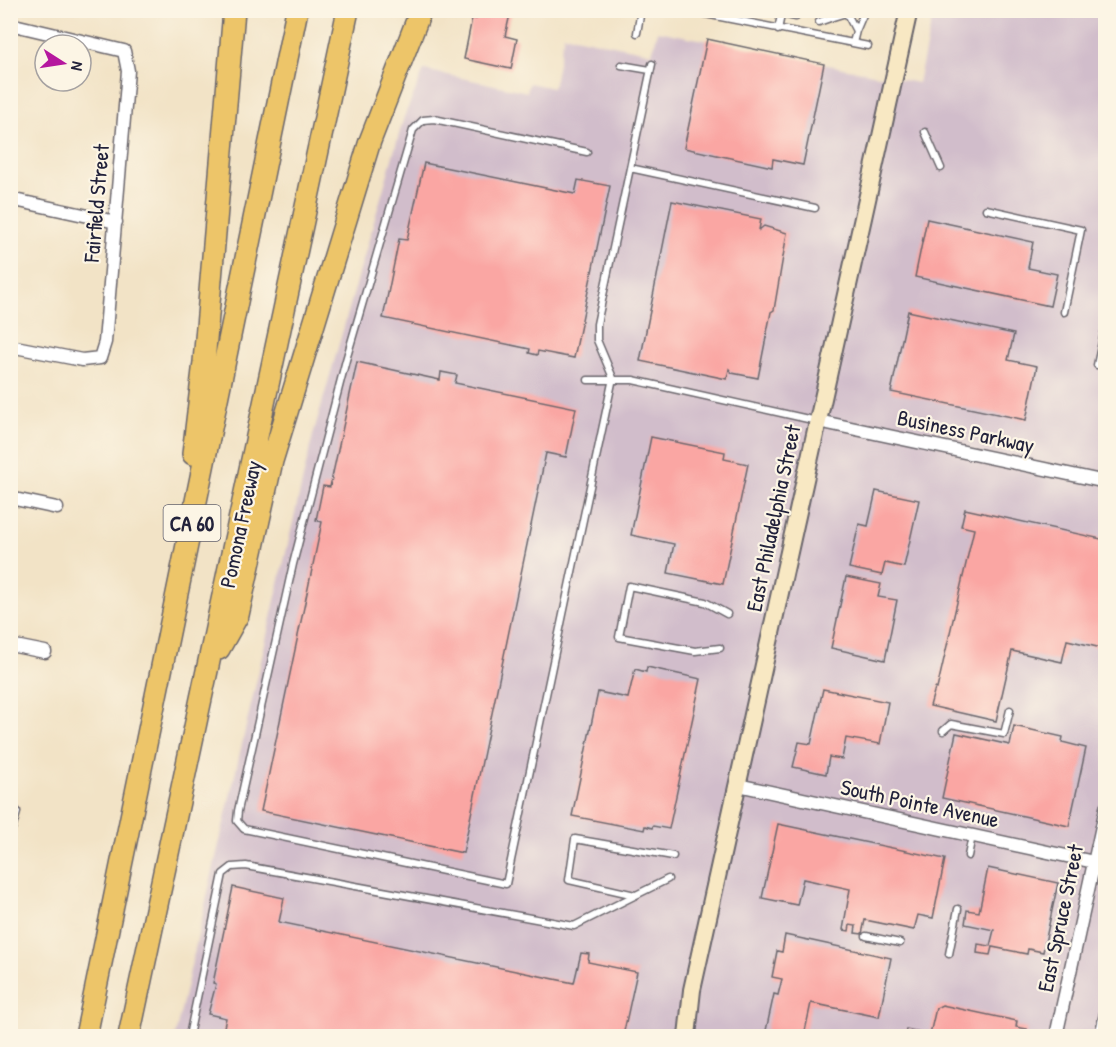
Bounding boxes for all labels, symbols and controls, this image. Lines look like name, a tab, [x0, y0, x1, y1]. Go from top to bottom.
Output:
north arrow	[33, 33, 93, 93]
text: N	[66, 60, 89, 73]
street label: Fairfield Street	[76, 142, 116, 264]
street label: Business Parkway	[895, 402, 1037, 460]
street label: East Philadelphia Street	[739, 421, 808, 614]
street label: Pomona Freeway	[212, 458, 268, 590]
road number: CA 60	[164, 505, 220, 541]
street label: South Pointe Avenue	[838, 772, 1002, 834]
street label: East Spruce Street	[1030, 841, 1090, 994]

